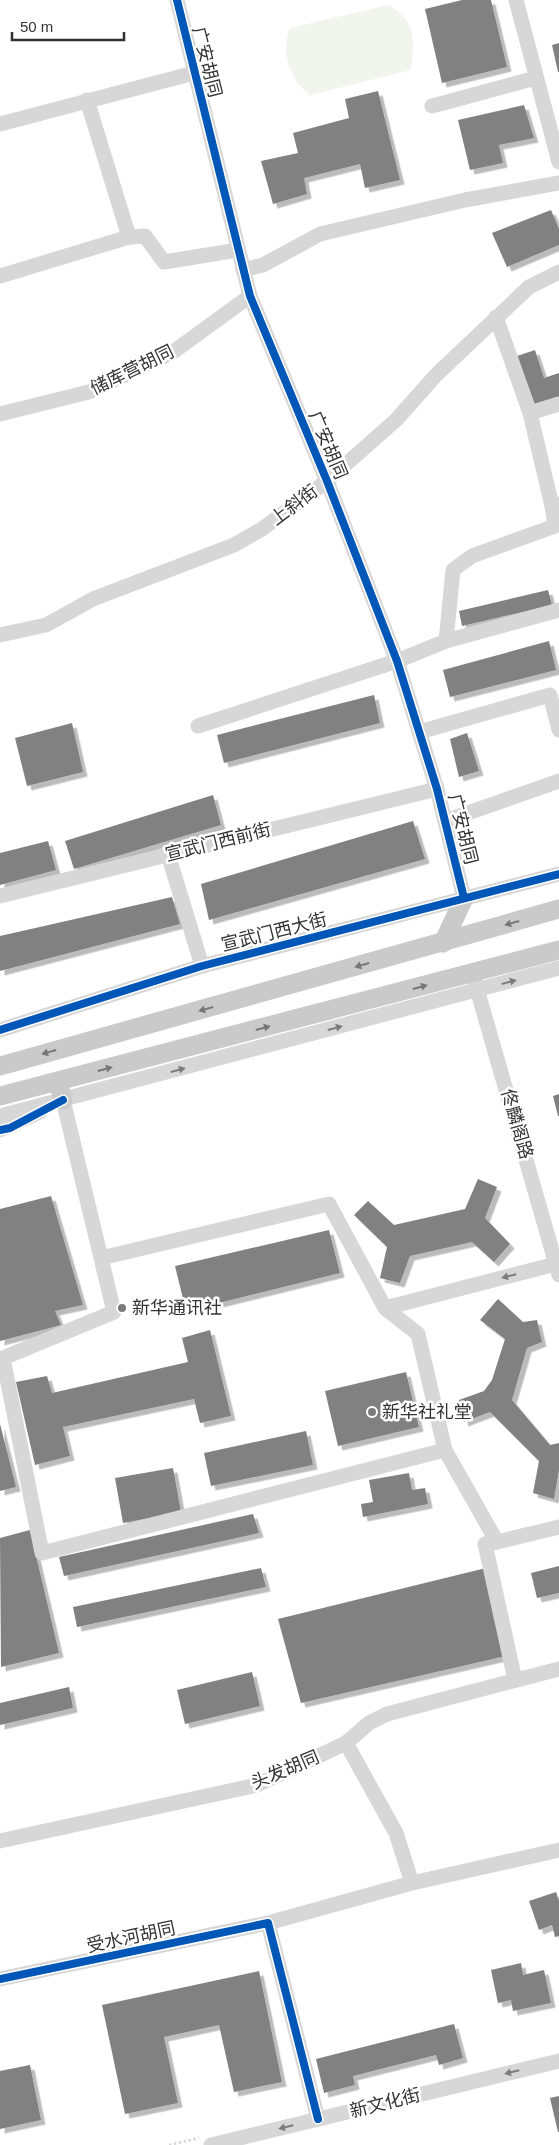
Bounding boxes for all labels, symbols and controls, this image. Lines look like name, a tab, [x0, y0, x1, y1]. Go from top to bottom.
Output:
scale bar	[12, 10, 125, 42]
text: 50 m	[20, 18, 53, 35]
street label: 广安胡同	[189, 25, 225, 99]
street label: 储库营胡同	[87, 341, 177, 399]
street label: 广安胡同	[305, 408, 351, 482]
street label: 上斜街	[266, 481, 322, 529]
street label: 广安胡同	[445, 792, 481, 866]
street label: 宣武门西前街	[163, 819, 273, 865]
street label: 宣武门西大街	[219, 909, 329, 955]
one-way arrow	[505, 919, 520, 927]
one-way arrow	[355, 961, 370, 969]
one-way arrow	[501, 978, 516, 986]
one-way arrow	[412, 983, 427, 991]
one-way arrow	[198, 1005, 213, 1013]
one-way arrow	[255, 1024, 270, 1032]
one-way arrow	[327, 1024, 342, 1032]
one-way arrow	[41, 1049, 56, 1057]
one-way arrow	[98, 1065, 113, 1073]
one-way arrow	[170, 1065, 185, 1073]
street label: 佟麟阁路	[497, 1087, 537, 1161]
one-way arrow	[502, 1273, 517, 1281]
place label: 新华通讯社	[132, 1298, 222, 1318]
marker: 新华通讯社	[116, 1302, 128, 1314]
place label: 新华社礼堂	[382, 1402, 472, 1422]
marker: 新华社礼堂	[366, 1406, 378, 1418]
street label: 头发胡同	[248, 1747, 322, 1793]
street label: 受水河胡同	[85, 1918, 177, 1956]
one-way arrow	[504, 2068, 519, 2076]
street label: 新文化街	[348, 2085, 422, 2121]
one-way arrow	[278, 2123, 293, 2131]

